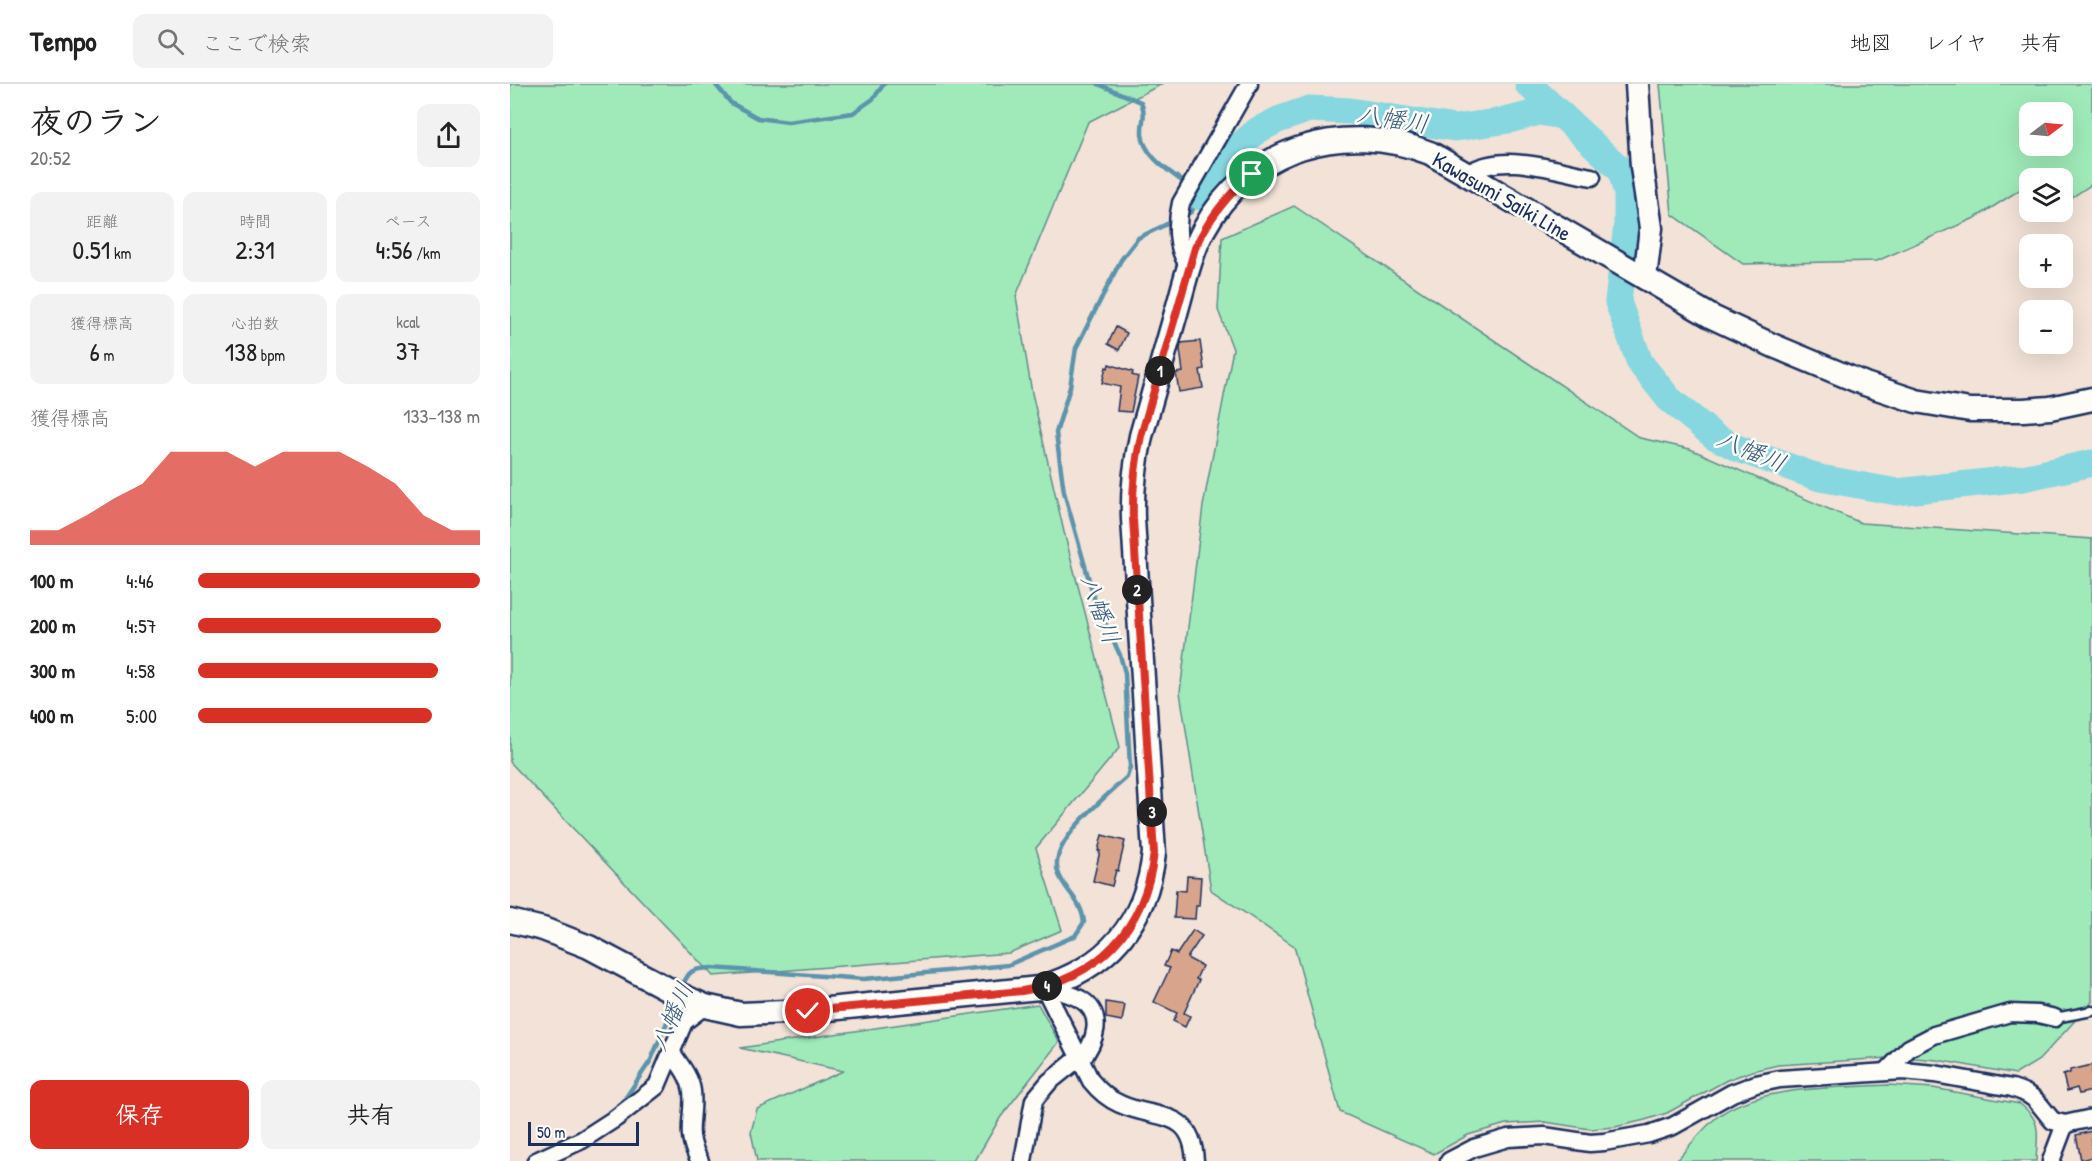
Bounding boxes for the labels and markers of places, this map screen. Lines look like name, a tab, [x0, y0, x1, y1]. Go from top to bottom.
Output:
pin	[1226, 148, 1277, 199]
pin: 1	[1145, 356, 1175, 386]
pin: 2	[1122, 575, 1152, 605]
pin: 3	[1137, 797, 1167, 827]
pin: 4	[1032, 971, 1062, 1001]
pin	[782, 985, 833, 1036]

